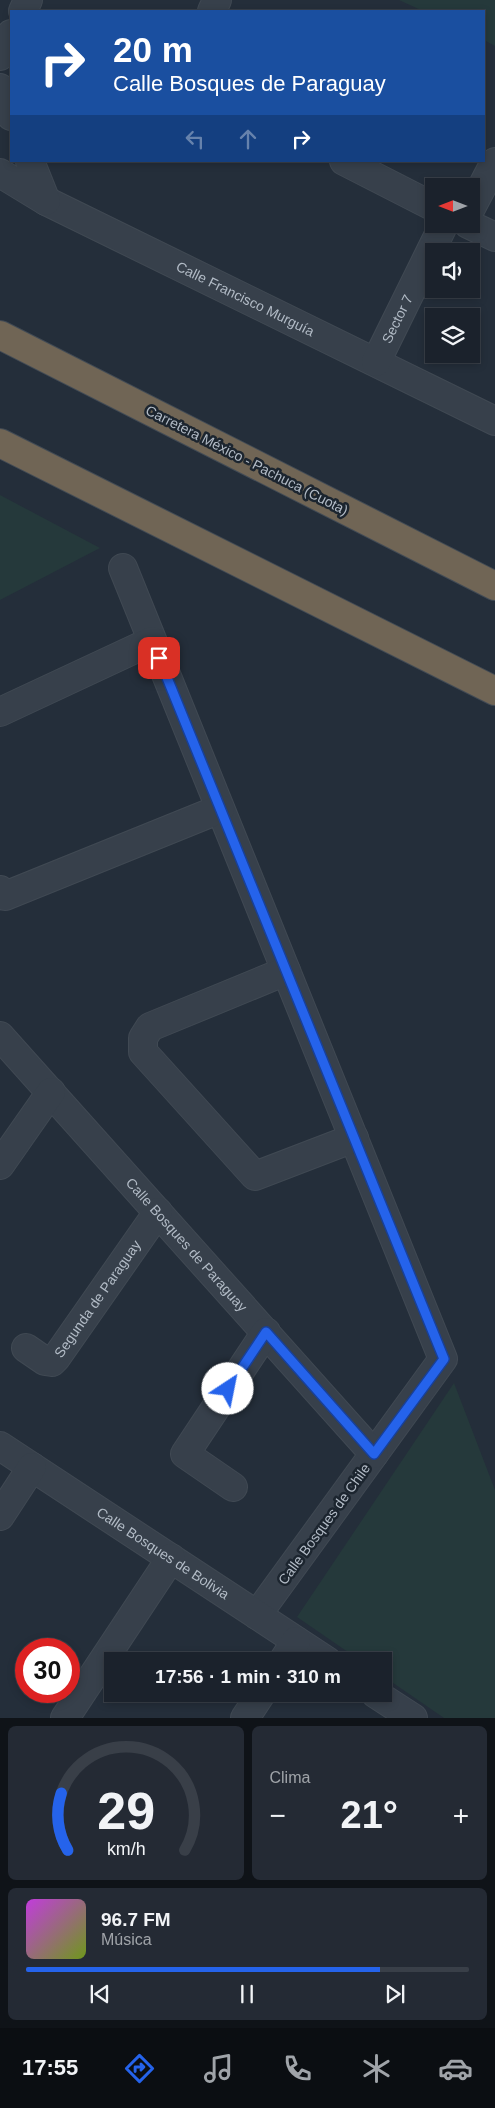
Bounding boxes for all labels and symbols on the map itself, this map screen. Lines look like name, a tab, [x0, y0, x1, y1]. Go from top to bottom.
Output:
north arrow	[425, 178, 480, 232]
street label: Calle Francisco Murguía	[174, 258, 317, 339]
street label: Sector 7	[379, 292, 416, 346]
street label: Carretera México - Pachuca (Cuota)	[143, 402, 351, 518]
pin	[138, 637, 180, 679]
street label: Calle Bosques de Paraguay	[123, 1175, 251, 1315]
street label: Segunda de Paraguay	[51, 1237, 144, 1361]
position arrow	[201, 1362, 253, 1414]
street label: Calle Bosques de Chile	[275, 1460, 373, 1588]
street label: Calle Bosques de Bolivia	[94, 1504, 232, 1603]
speed limit sign: 30	[15, 1638, 80, 1703]

